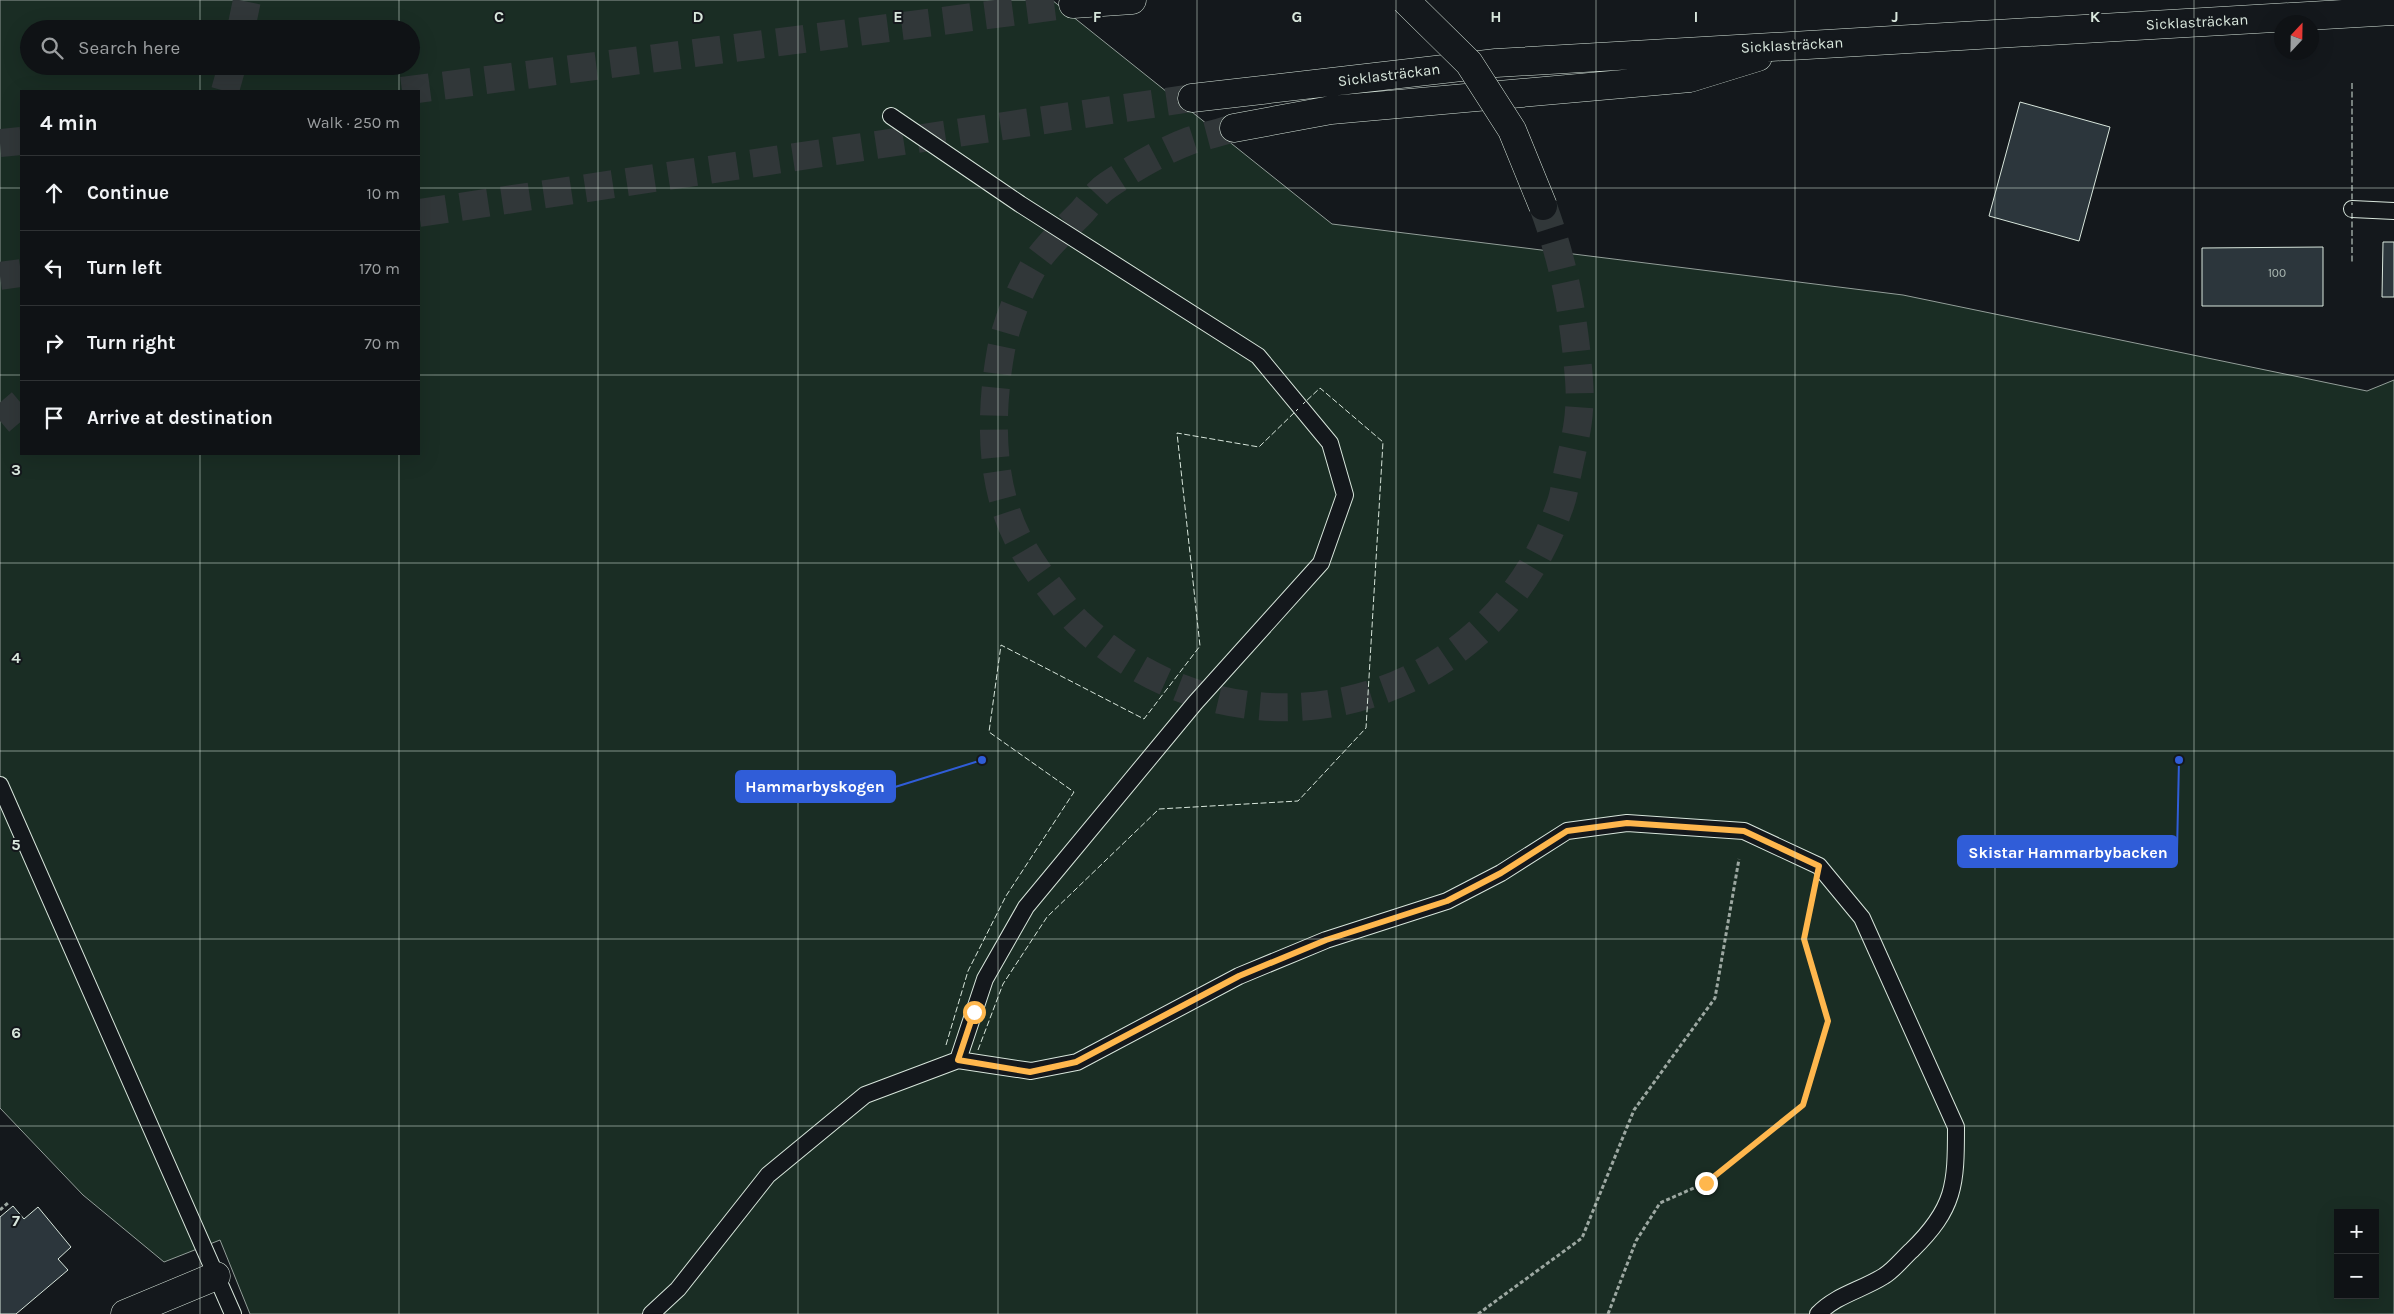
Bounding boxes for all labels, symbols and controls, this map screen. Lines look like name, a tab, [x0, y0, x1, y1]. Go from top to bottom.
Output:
text: C	[494, 7, 504, 26]
text: D	[693, 7, 704, 26]
text: E	[893, 7, 903, 26]
text: F	[1093, 7, 1102, 26]
text: G	[1292, 7, 1302, 26]
text: H	[1490, 7, 1502, 26]
text: I	[1694, 7, 1698, 26]
text: J	[1891, 7, 1899, 26]
text: K	[2090, 7, 2101, 26]
street label: Sicklasträckan	[2145, 10, 2249, 34]
north arrow	[2274, 15, 2319, 60]
search box	[20, 20, 420, 75]
street label: Sicklasträckan	[1740, 33, 1844, 57]
icon: search	[38, 34, 66, 62]
text: Search here	[78, 37, 180, 59]
street label: Sicklasträckan	[1337, 60, 1441, 90]
text: 4 min	[40, 111, 98, 135]
text: Walk · 250 m	[307, 113, 400, 132]
icon: ahead	[40, 179, 68, 207]
text: Continue	[87, 182, 169, 204]
text: 10 m	[366, 184, 400, 203]
icon: left	[40, 254, 68, 282]
text: Turn left	[87, 257, 162, 279]
text: 170 m	[359, 259, 400, 278]
house number: 100	[2268, 266, 2286, 280]
icon: right	[40, 329, 68, 357]
text: Turn right	[87, 332, 176, 354]
text: 70 m	[364, 334, 400, 353]
icon: arrive	[40, 404, 68, 432]
text: Arrive at destination	[87, 407, 273, 429]
text: 3	[11, 460, 21, 479]
text: 4	[11, 648, 21, 667]
callout: Hammarbyskogen	[736, 771, 895, 802]
text: Hammarbyskogen	[745, 777, 885, 796]
text: 5	[11, 835, 21, 854]
callout: Skistar Hammarbybacken	[1958, 836, 2177, 867]
text: Skistar Hammarbybacken	[1968, 843, 2168, 862]
route start	[963, 1001, 986, 1024]
text: 6	[11, 1023, 21, 1042]
route end	[1695, 1172, 1718, 1195]
map controls	[2334, 1209, 2379, 1299]
button: +	[2334, 1209, 2379, 1254]
text: 7	[12, 1211, 20, 1230]
button: −	[2334, 1254, 2379, 1299]

